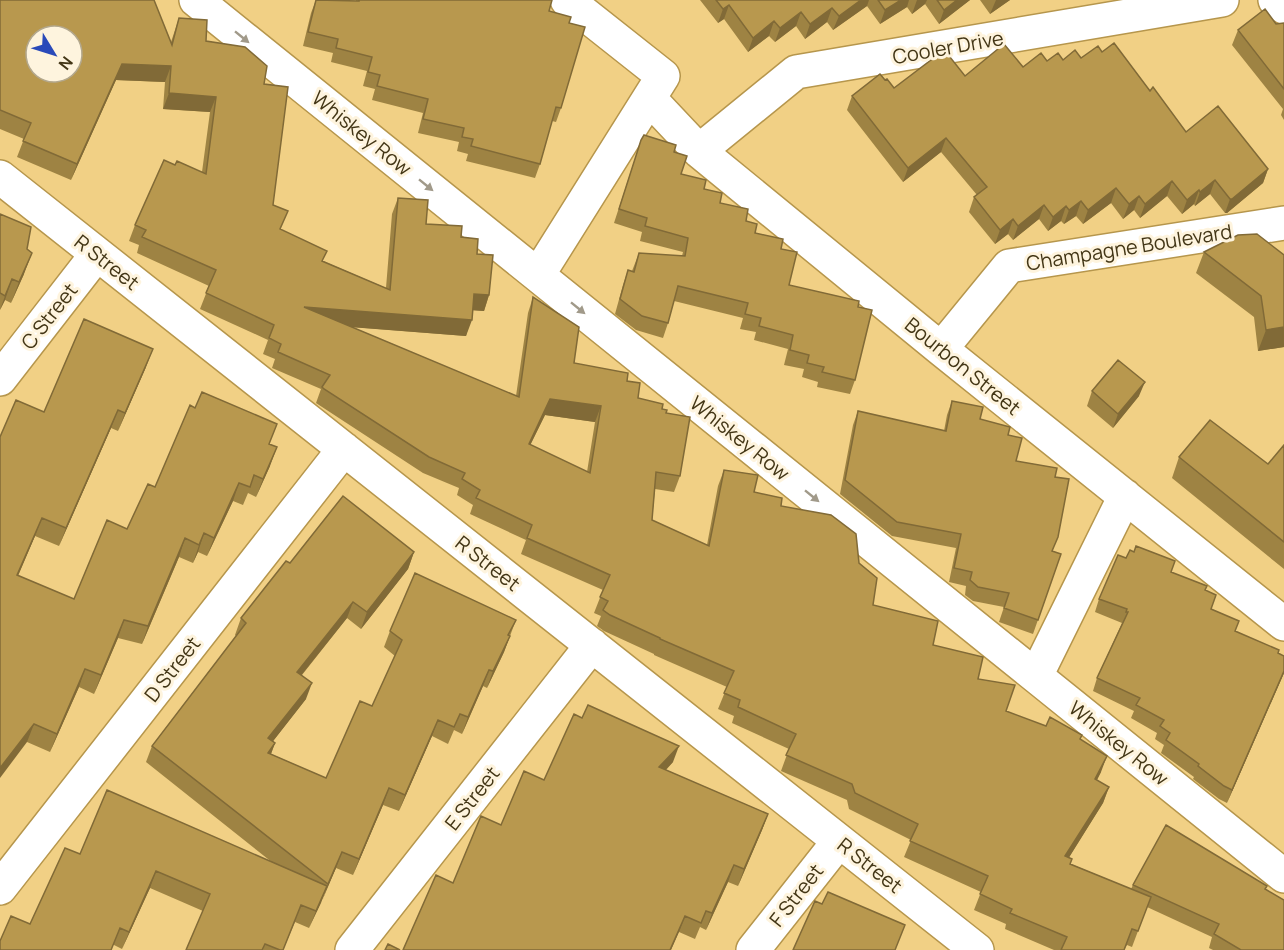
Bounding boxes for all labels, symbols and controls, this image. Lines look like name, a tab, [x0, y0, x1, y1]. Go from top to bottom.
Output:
north arrow	[24, 24, 84, 84]
street label: Cooler Drive	[890, 24, 1006, 70]
one-way arrow	[234, 30, 249, 42]
text: N	[54, 52, 78, 75]
street label: Whiskey Row	[307, 84, 417, 182]
one-way arrow	[418, 179, 434, 192]
street label: Champagne Boulevard	[1024, 217, 1234, 277]
street label: R Street	[69, 228, 145, 296]
street label: C Street	[15, 277, 83, 355]
one-way arrow	[570, 301, 586, 314]
street label: Bourbon Street	[900, 311, 1026, 421]
street label: Whiskey Row	[685, 389, 795, 487]
one-way arrow	[804, 489, 820, 502]
street label: R Street	[450, 529, 526, 597]
street label: D Street	[138, 631, 206, 707]
street label: Whiskey Row	[1064, 694, 1174, 792]
street label: E Street	[439, 760, 505, 836]
street label: R Street	[832, 831, 908, 899]
street label: F Street	[763, 858, 829, 932]

